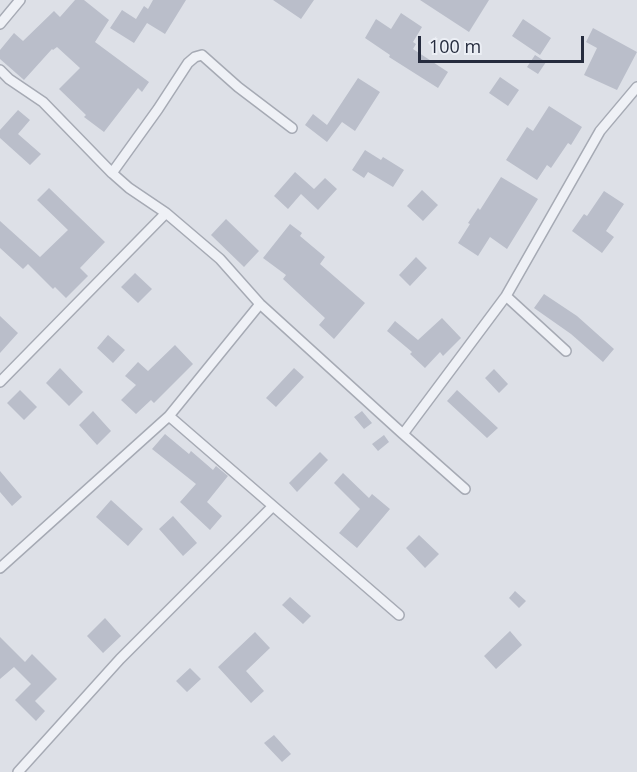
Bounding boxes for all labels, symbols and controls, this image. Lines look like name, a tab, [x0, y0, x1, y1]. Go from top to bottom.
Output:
scale bar	[421, 24, 588, 62]
text: 100 m	[429, 34, 481, 58]

